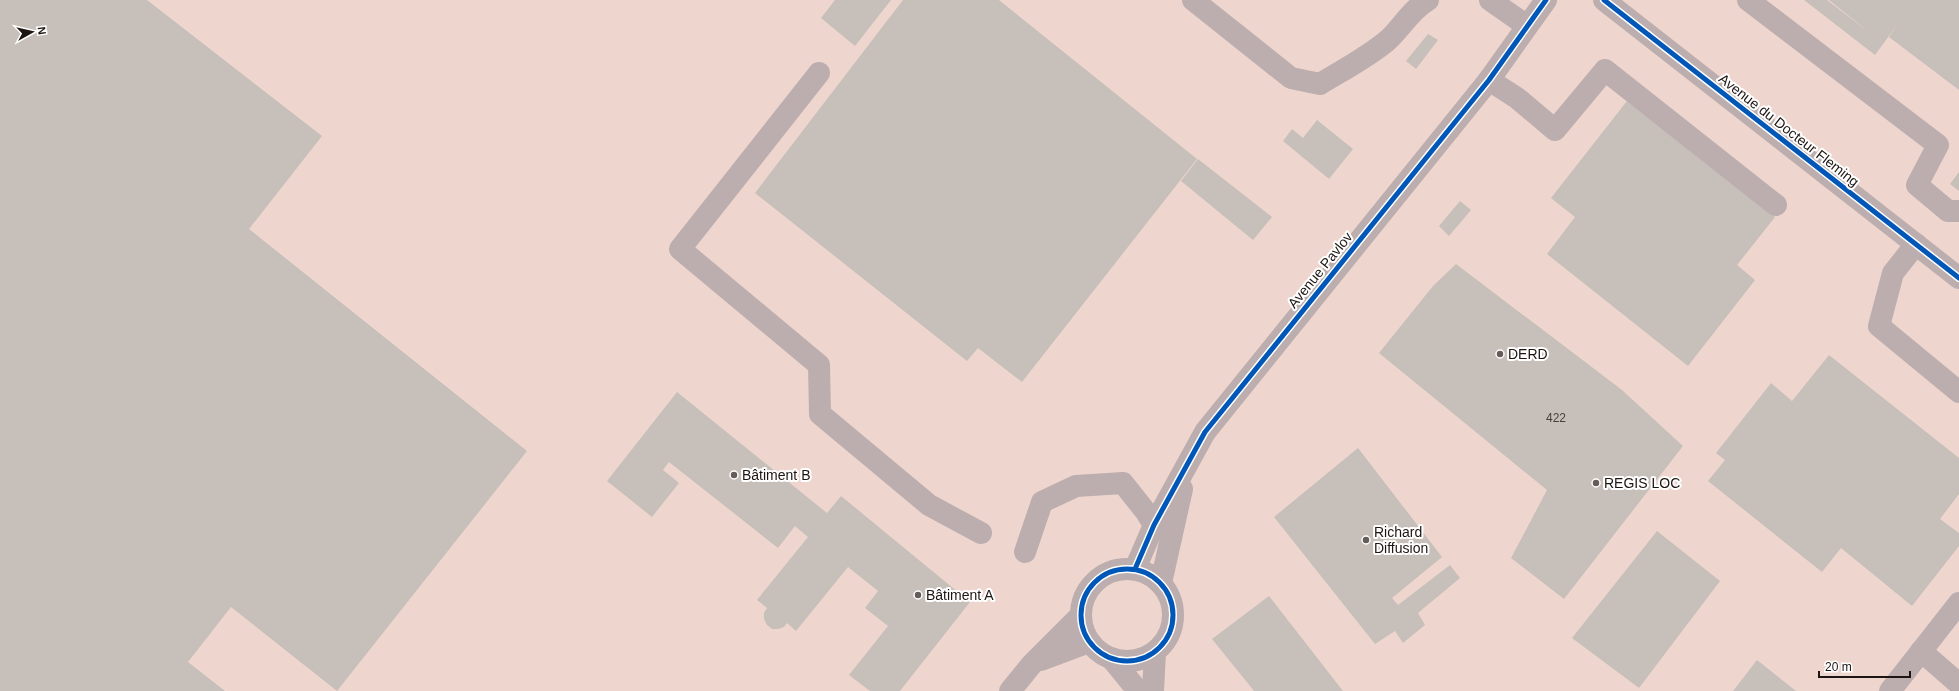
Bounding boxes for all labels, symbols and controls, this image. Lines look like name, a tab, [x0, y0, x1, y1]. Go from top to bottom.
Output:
north arrow	[12, 12, 52, 52]
text: N	[35, 26, 48, 35]
street label: Avenue du Docteur Fleming	[1716, 70, 1862, 190]
street label: Avenue Pavlov	[1284, 229, 1356, 311]
place label: DERD	[1508, 346, 1548, 362]
marker: DERD	[1495, 349, 1505, 359]
house number: 422	[1546, 411, 1566, 425]
place label: Bâtiment B	[742, 467, 810, 483]
marker: Bâtiment B	[729, 470, 739, 480]
place label: REGIS LOC	[1604, 475, 1680, 491]
marker: REGIS LOC	[1591, 478, 1601, 488]
place label: Richard Diffusion	[1374, 524, 1428, 556]
marker: Richard Diffusion	[1361, 535, 1371, 545]
place label: Bâtiment A	[926, 587, 994, 603]
marker: Bâtiment A	[913, 590, 923, 600]
scale bar	[1819, 653, 1910, 679]
text: 20 m	[1825, 660, 1852, 674]

